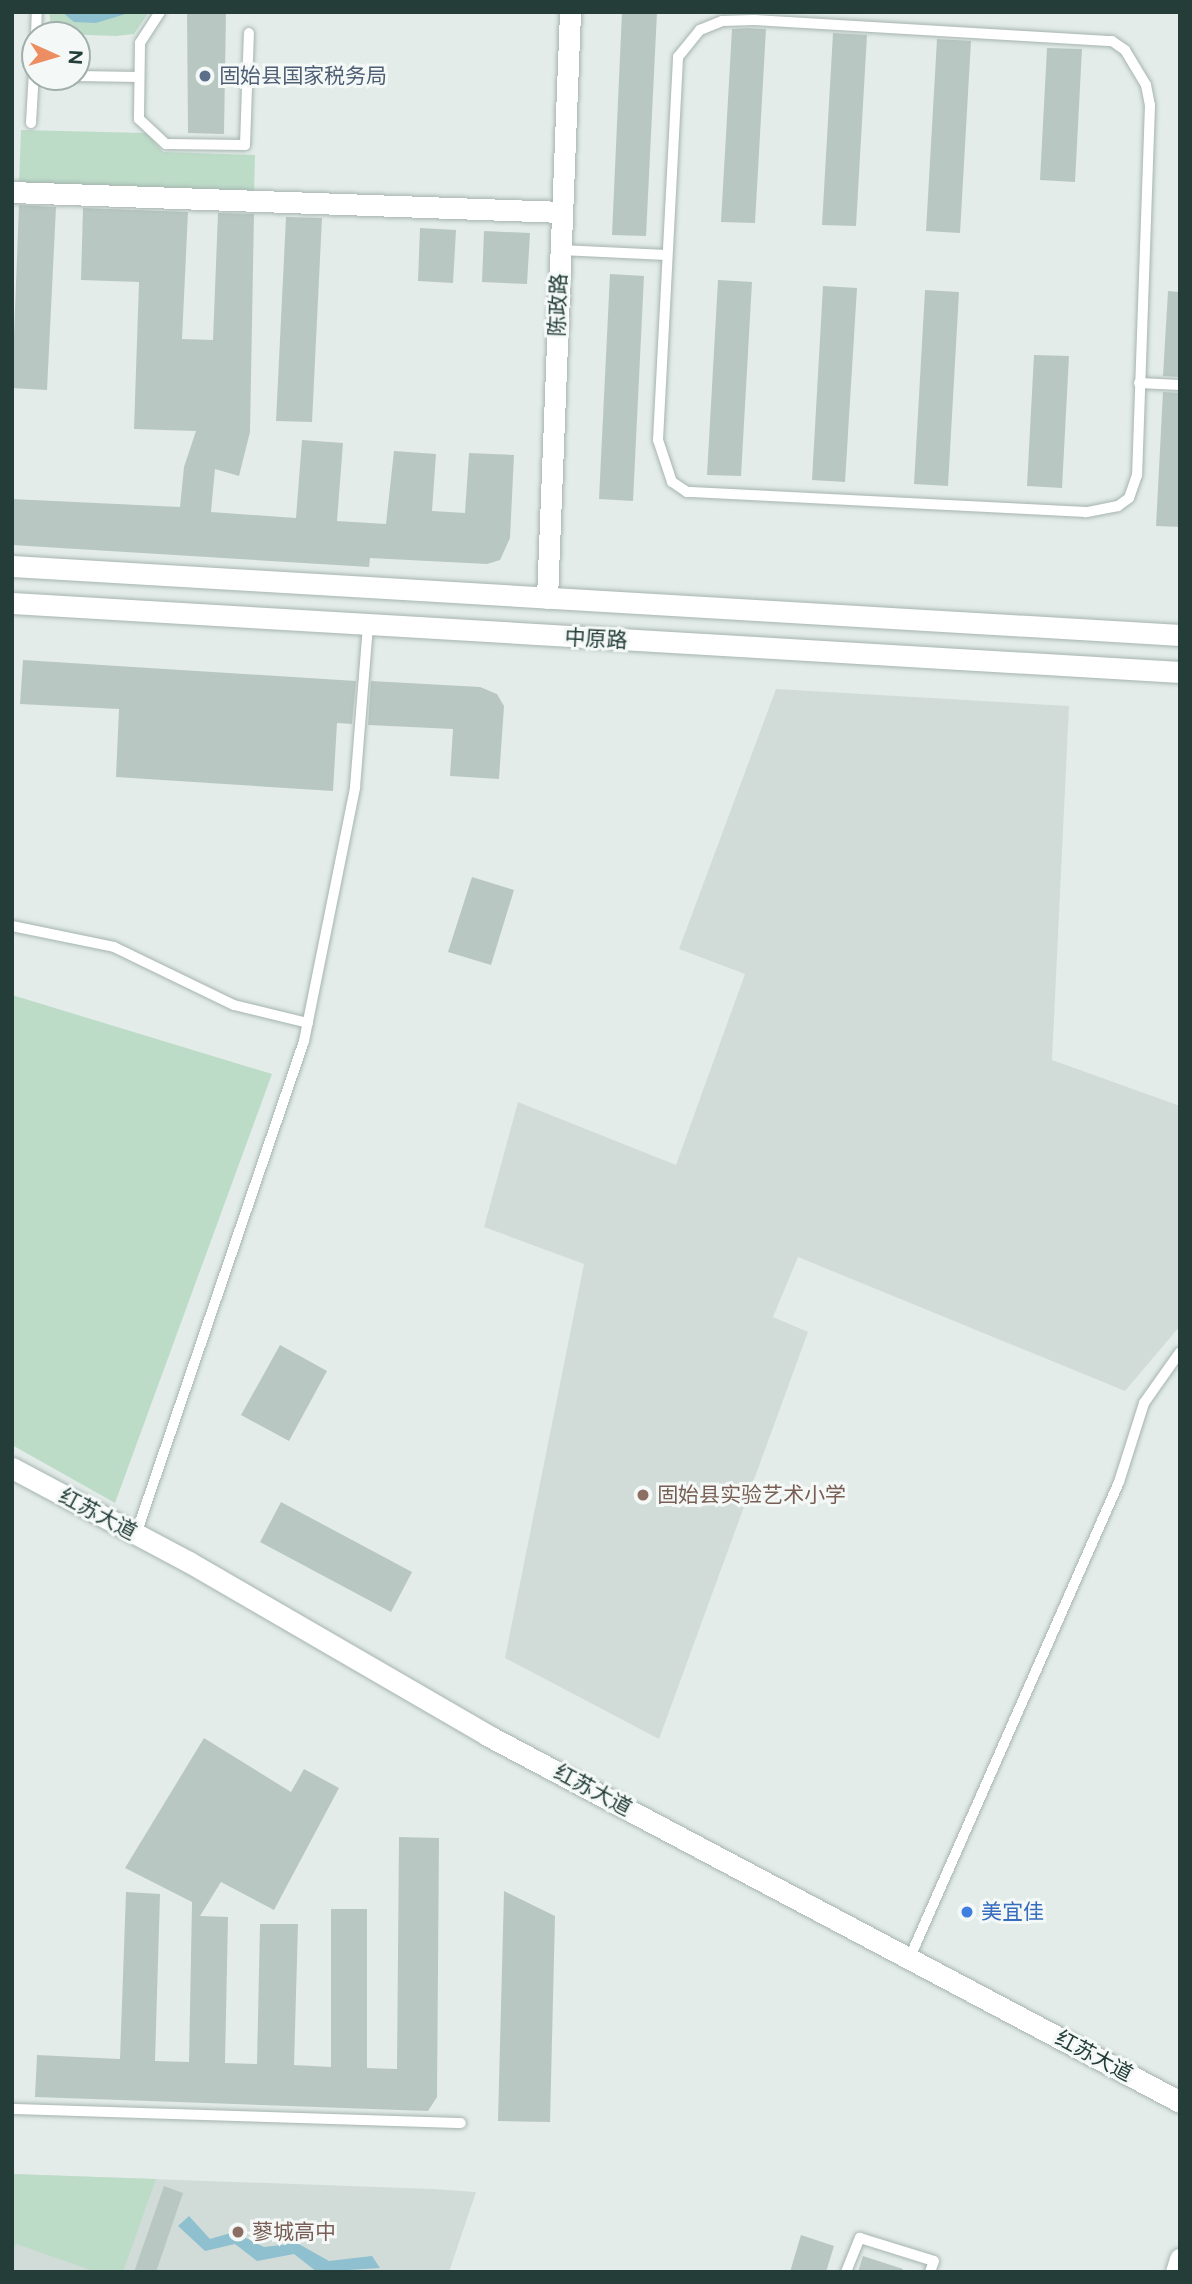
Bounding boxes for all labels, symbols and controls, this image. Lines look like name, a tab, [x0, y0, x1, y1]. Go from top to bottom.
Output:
north arrow	[21, 21, 91, 91]
text: N	[63, 49, 87, 65]
place label: 固始县国家税务局	[219, 63, 387, 89]
marker: 固始县国家税务局	[197, 68, 213, 84]
street label: 陈政路	[544, 273, 572, 337]
street label: 中原路	[564, 625, 628, 653]
place label: 固始县实验艺术小学	[657, 1482, 846, 1508]
street label: 红苏大道	[55, 1483, 141, 1545]
marker: 固始县实验艺术小学	[635, 1487, 651, 1503]
street label: 红苏大道	[550, 1759, 636, 1821]
place label: 美宜佳	[981, 1899, 1044, 1925]
marker: 美宜佳	[959, 1904, 975, 1920]
street label: 红苏大道	[1051, 2025, 1137, 2087]
place label: 蓼城高中	[252, 2219, 336, 2245]
marker: 蓼城高中	[230, 2224, 246, 2240]

